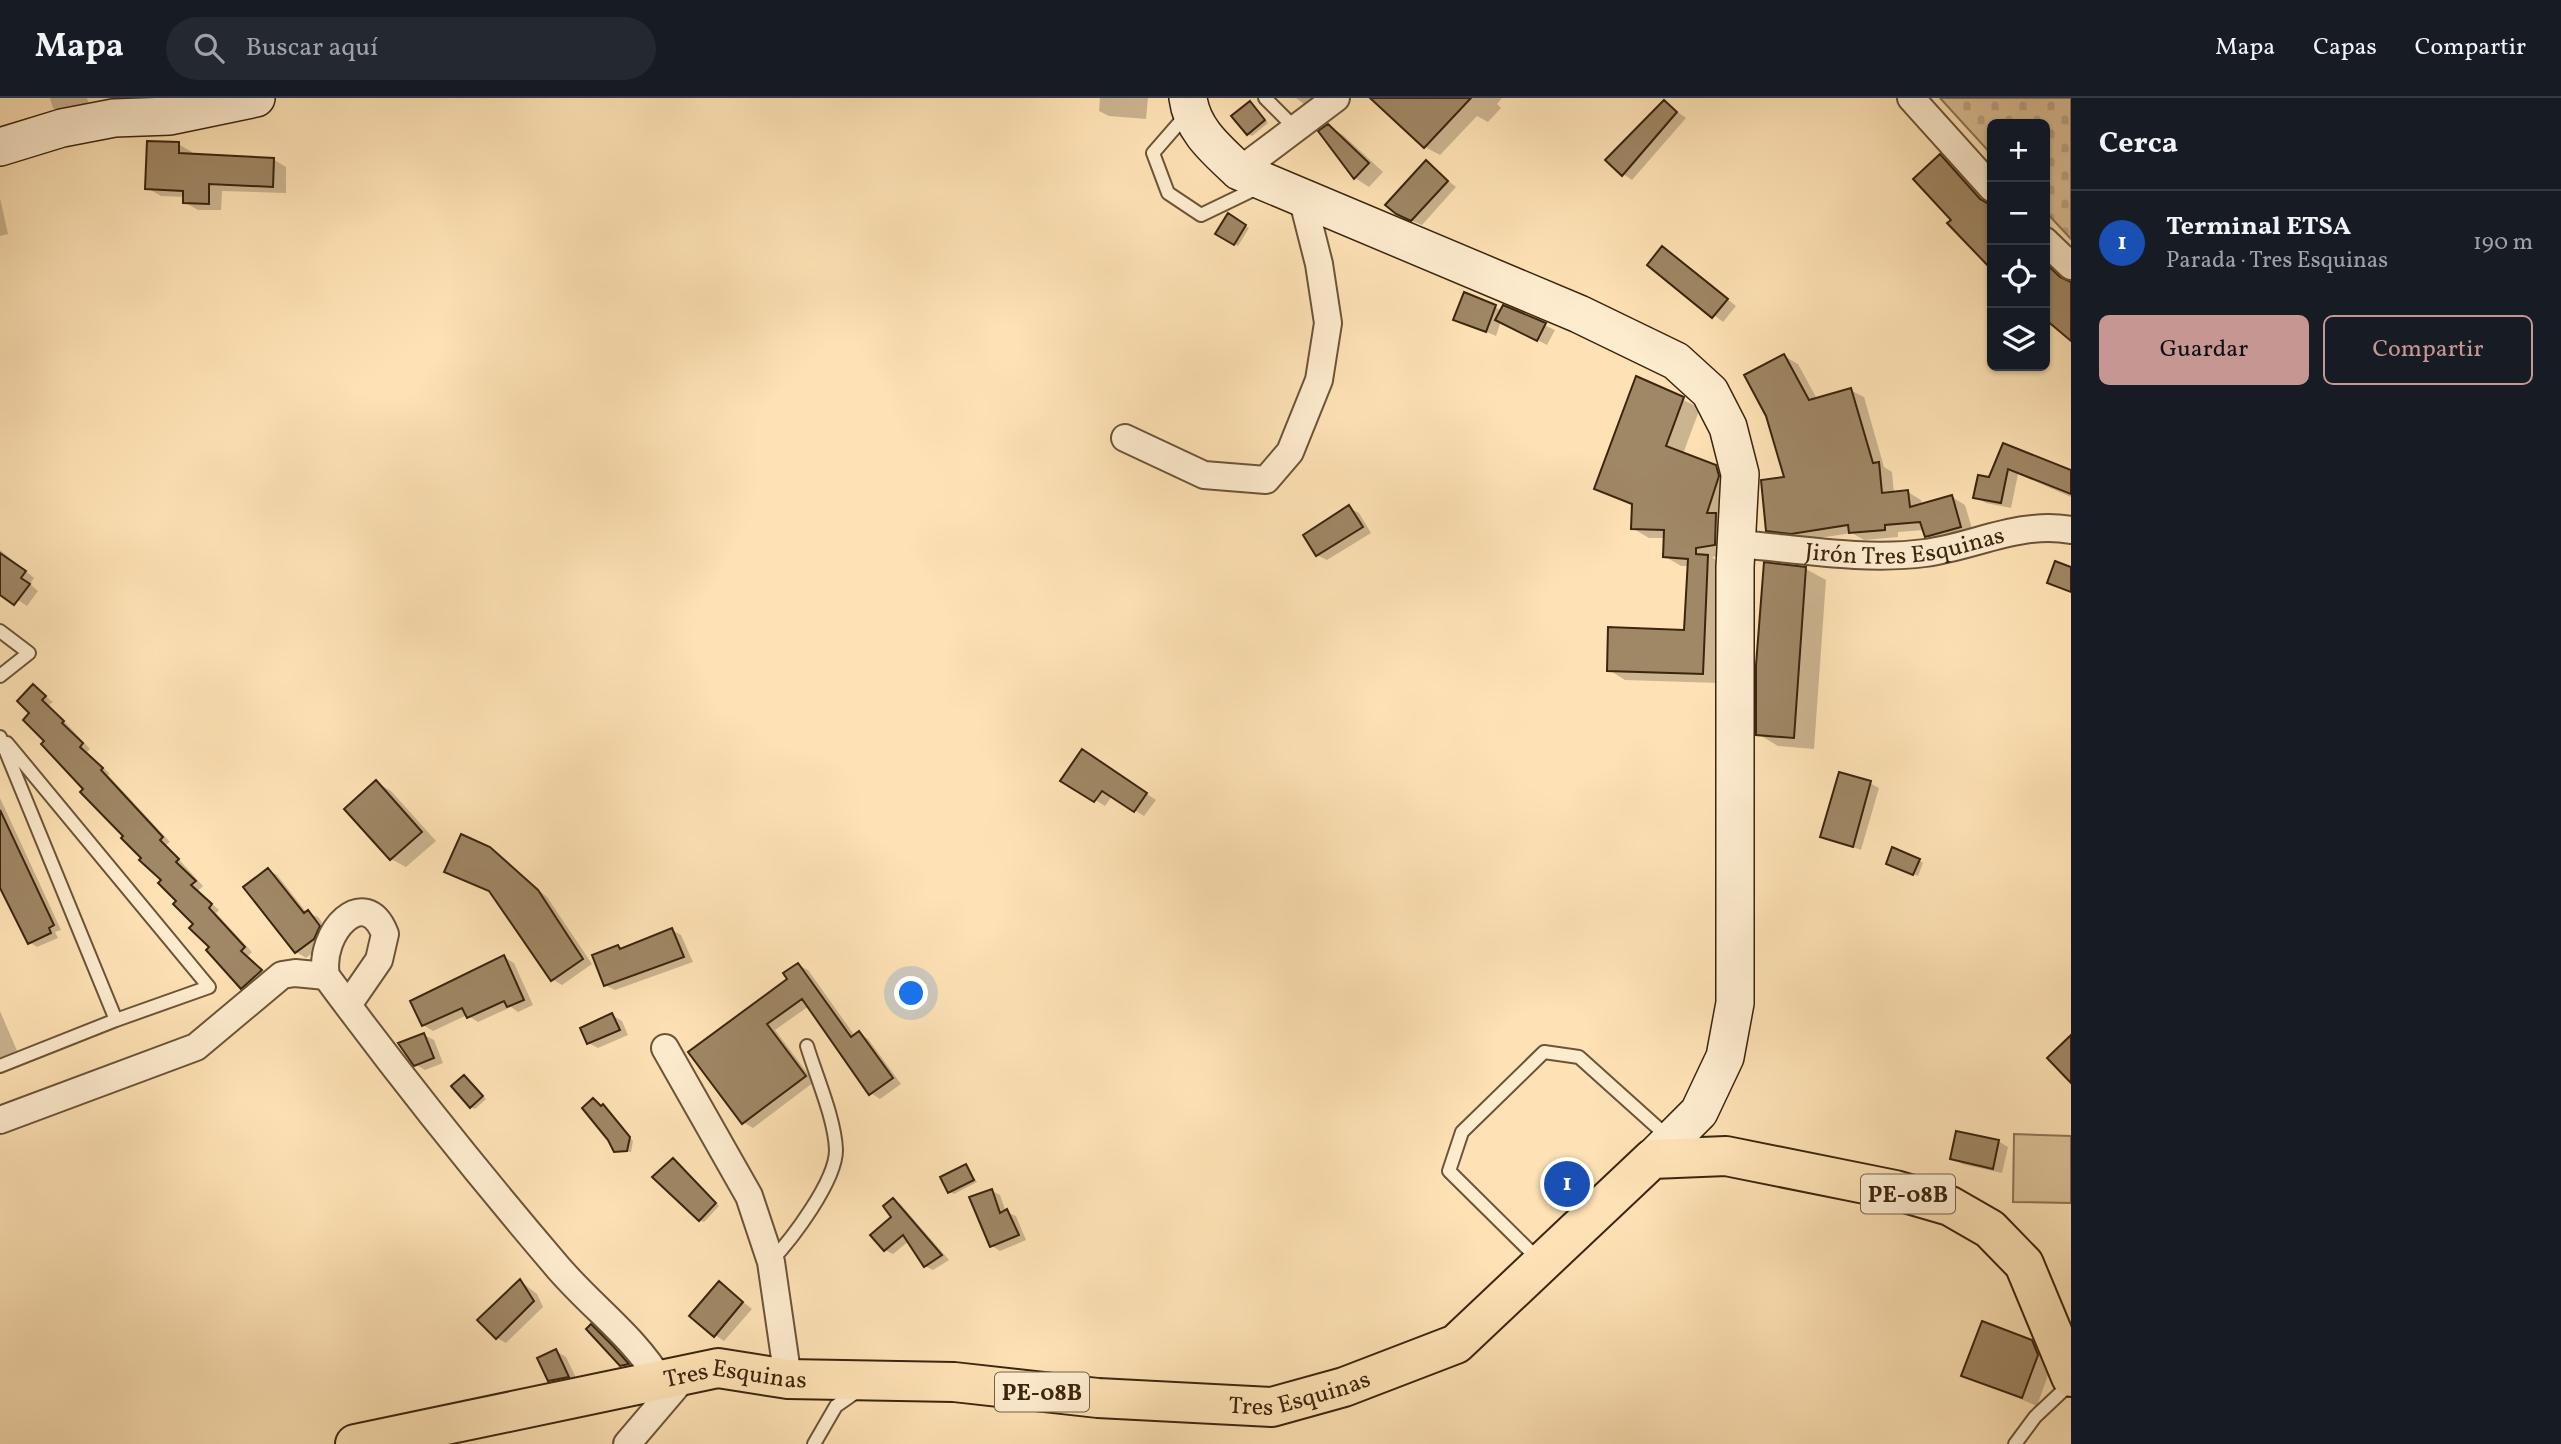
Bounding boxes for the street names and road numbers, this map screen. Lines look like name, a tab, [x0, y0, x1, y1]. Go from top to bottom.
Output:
street label: Jirón Tres Esquinas	[1803, 519, 2008, 575]
road number: PE-08B	[1861, 1175, 1955, 1214]
street label: Tres Esquinas	[661, 1352, 807, 1398]
street label: Tres Esquinas	[1228, 1363, 1376, 1426]
road number: PE-08B	[995, 1372, 1089, 1412]

